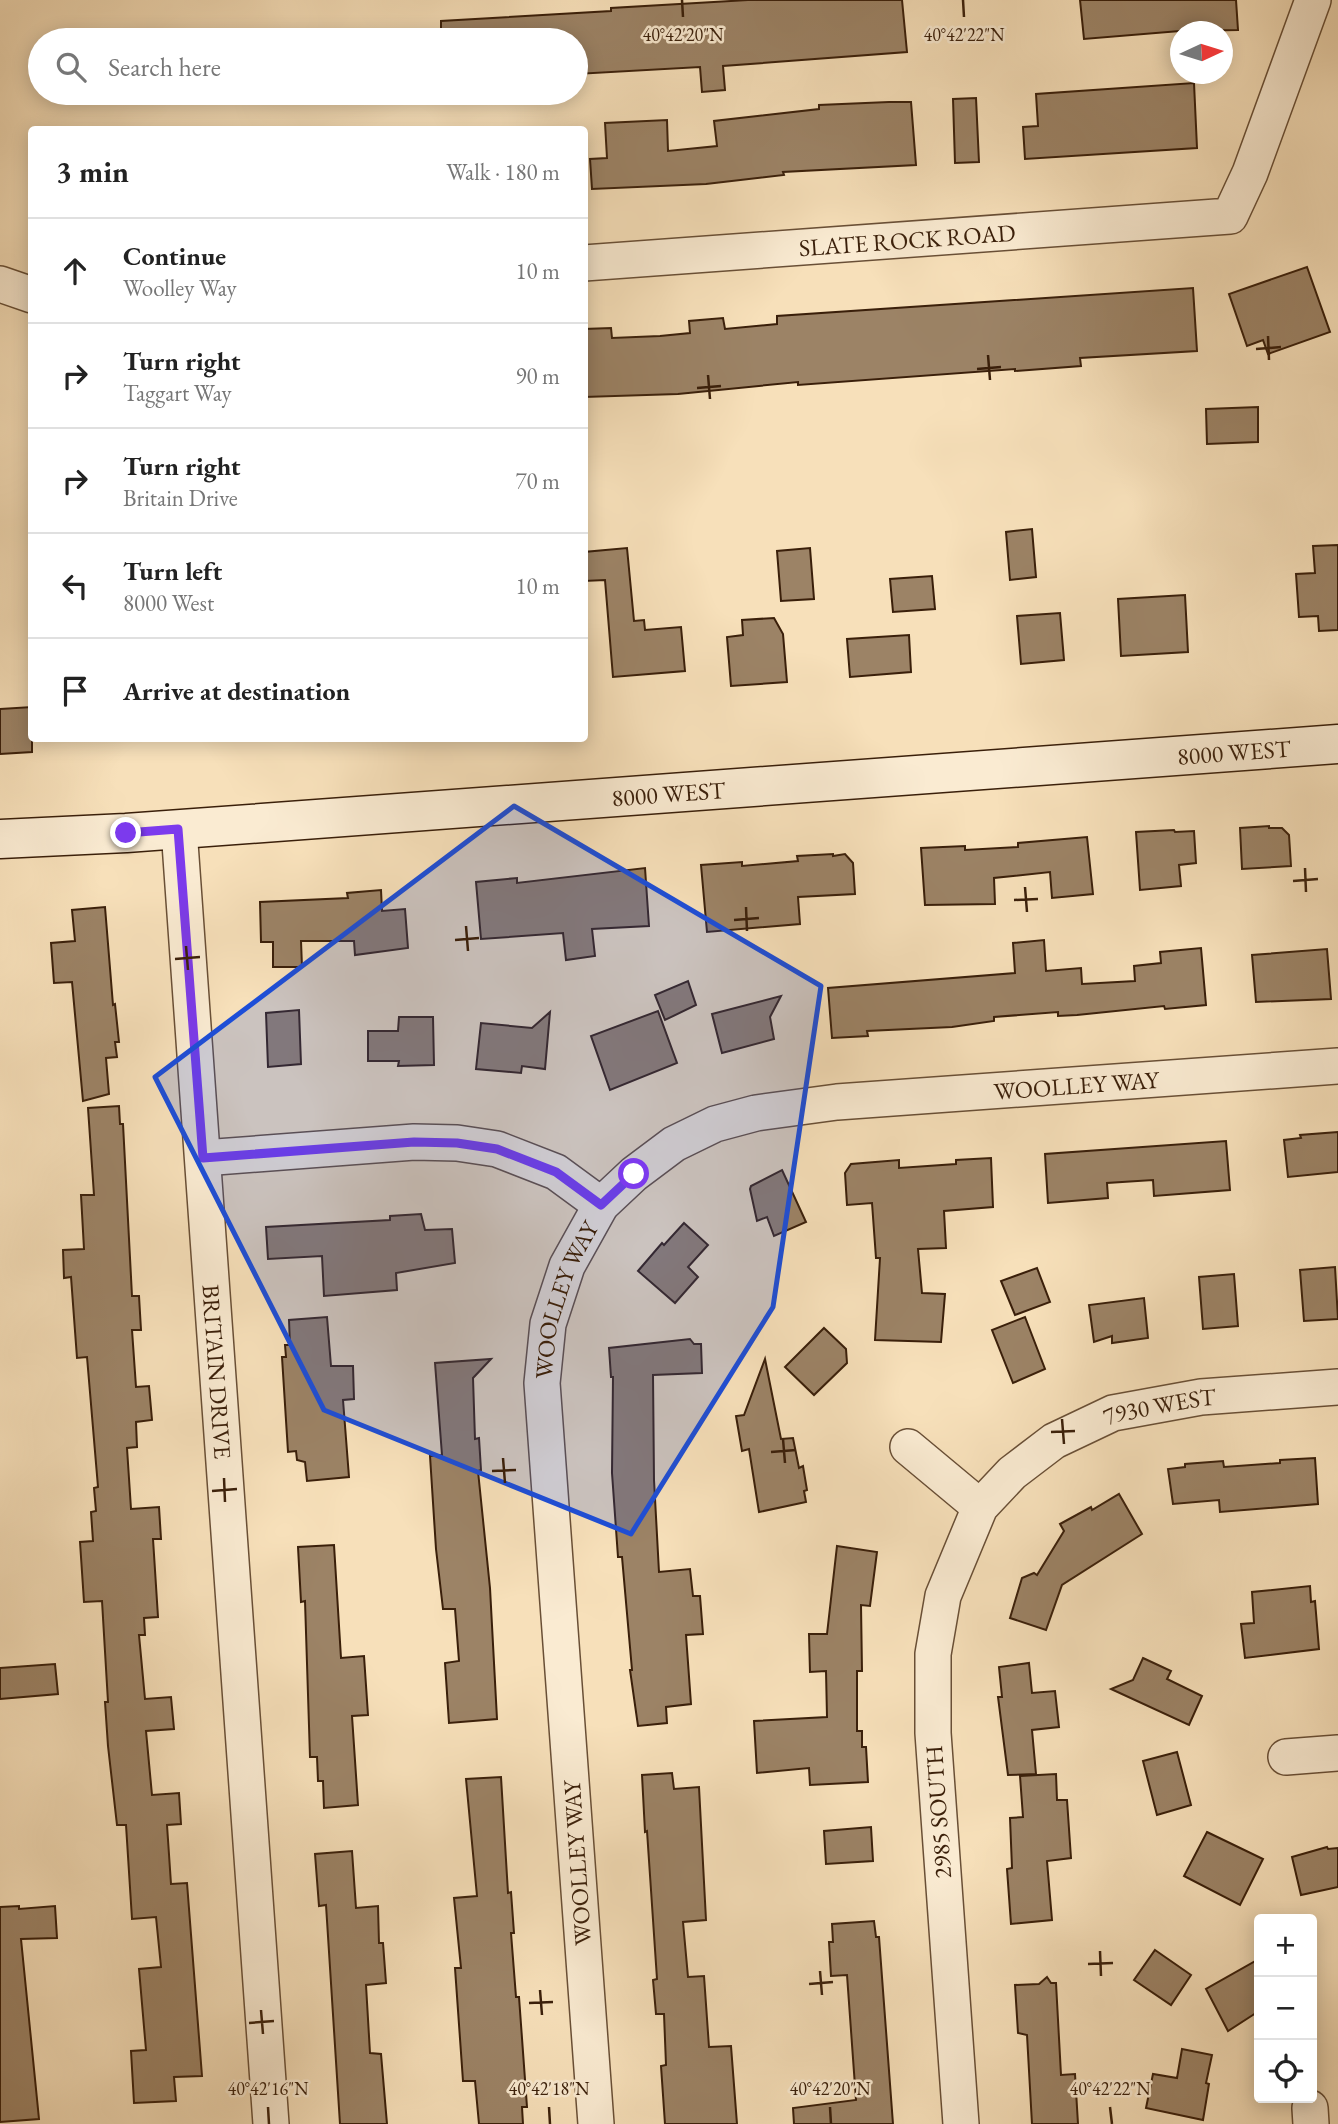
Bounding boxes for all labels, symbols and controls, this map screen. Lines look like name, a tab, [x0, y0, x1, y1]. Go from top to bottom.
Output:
north arrow	[1170, 21, 1233, 84]
text: 40°42'20"N	[643, 23, 724, 46]
text: 40°42'22"N	[924, 23, 1005, 46]
search box	[28, 28, 588, 105]
icon: search	[52, 48, 90, 86]
text: Search here	[108, 50, 221, 84]
text: 3 min	[56, 152, 129, 191]
text: Walk · 180 m	[446, 157, 560, 187]
street label: SLATE ROCK ROAD	[798, 216, 1017, 263]
text: Continue	[123, 239, 226, 273]
icon: ahead	[56, 252, 94, 290]
text: 10 m	[515, 256, 560, 286]
text: Woolley Way	[123, 273, 237, 303]
text: Turn right	[123, 344, 241, 378]
icon: right	[56, 357, 94, 395]
text: 90 m	[515, 361, 560, 391]
text: Taggart Way	[123, 378, 232, 408]
text: Turn right	[123, 449, 241, 483]
icon: right	[56, 462, 94, 500]
text: 70 m	[515, 466, 560, 496]
text: Britain Drive	[123, 483, 238, 513]
text: Turn left	[123, 554, 222, 588]
icon: left	[56, 567, 94, 605]
text: 10 m	[515, 571, 560, 601]
text: 8000 West	[123, 588, 214, 618]
icon: arrive	[56, 672, 94, 710]
text: Arrive at destination	[123, 674, 350, 708]
street label: 8000 WEST	[1176, 732, 1293, 771]
street label: 8000 WEST	[611, 773, 727, 813]
route end	[110, 817, 141, 848]
street label: WOOLLEY WAY	[992, 1063, 1161, 1106]
route start	[618, 1158, 649, 1189]
street label: WOOLLEY WAY	[527, 1214, 605, 1380]
street label: BRITAIN DRIVE	[196, 1283, 239, 1460]
street label: 7930 WEST	[1097, 1380, 1217, 1431]
street label: 2985 SOUTH	[918, 1744, 958, 1880]
street label: WOOLLEY WAY	[556, 1778, 598, 1947]
map controls	[1254, 1914, 1317, 2103]
button: +	[1254, 1914, 1317, 1977]
button: −	[1254, 1977, 1317, 2040]
button: locate	[1254, 2040, 1317, 2103]
text: 40°42'16"N	[228, 2077, 309, 2100]
text: 40°42'18"N	[509, 2077, 590, 2100]
text: 40°42'20"N	[790, 2077, 871, 2100]
text: 40°42'22"N	[1070, 2077, 1151, 2100]

